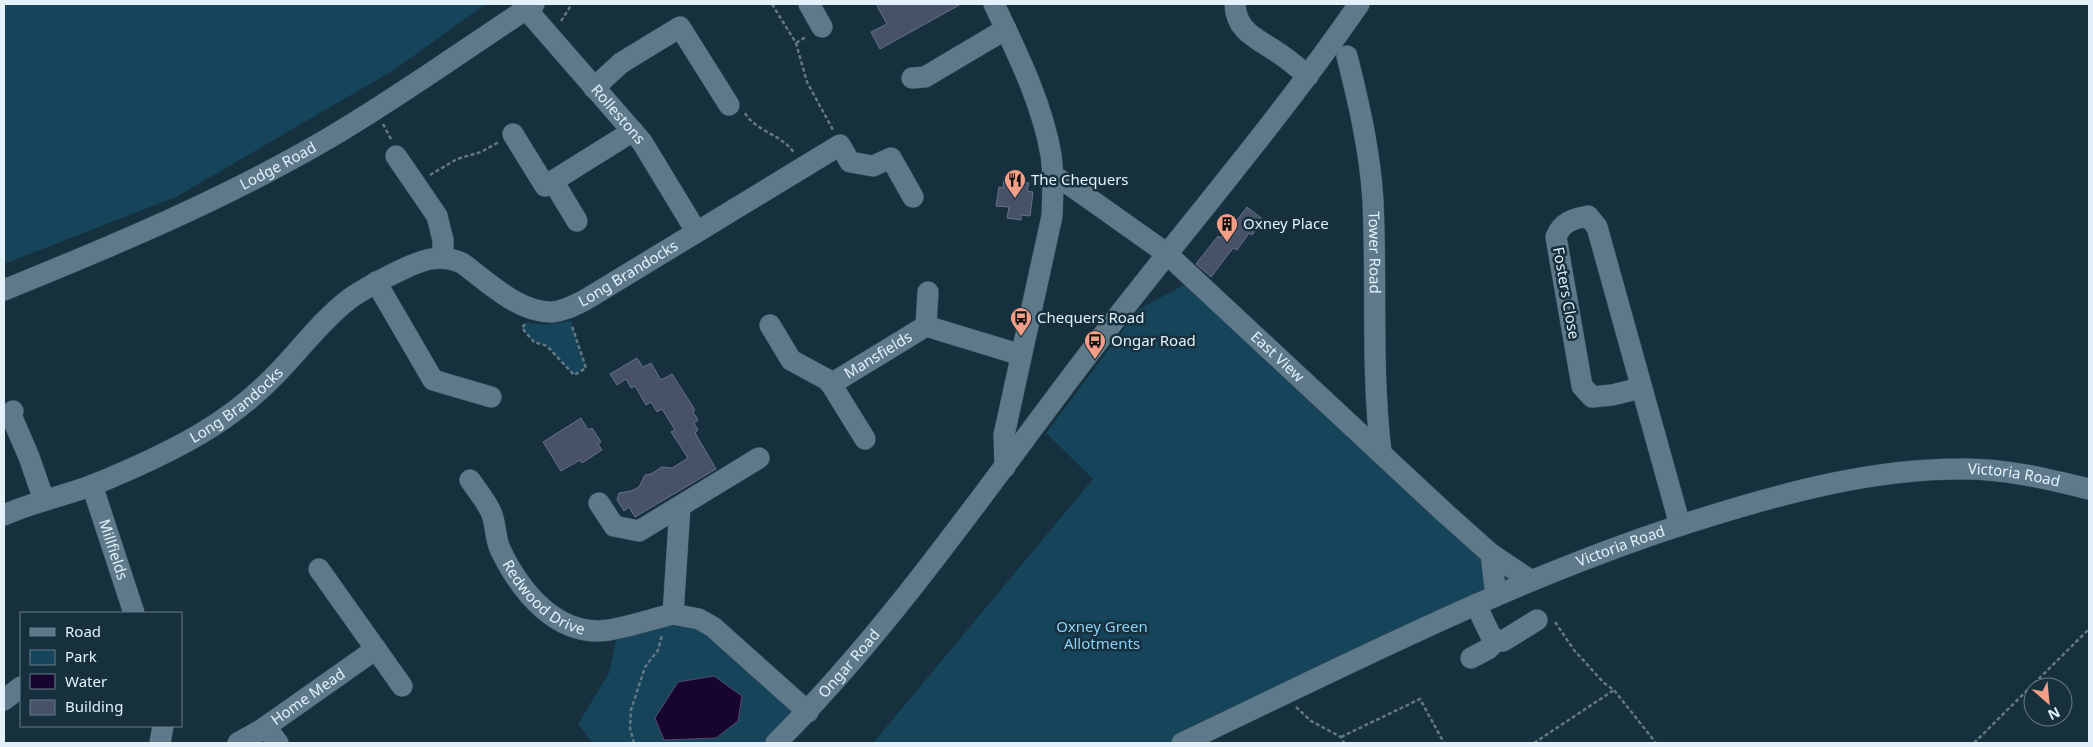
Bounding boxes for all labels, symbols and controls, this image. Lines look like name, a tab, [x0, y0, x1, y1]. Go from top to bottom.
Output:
street label: Rollestons	[587, 80, 650, 148]
street label: Lodge Road	[236, 137, 319, 194]
restaurant icon: The Chequers	[1003, 168, 1027, 199]
place label: The Chequers	[1031, 169, 1129, 189]
street label: Tower Road	[1364, 211, 1386, 294]
building icon: Oxney Place	[1215, 212, 1239, 243]
place label: Oxney Place	[1243, 213, 1329, 233]
street label: Long Brandocks	[574, 235, 681, 311]
street label: Fosters Close	[1549, 245, 1585, 340]
bus stop icon: Chequers Road	[1009, 306, 1033, 337]
place label: Chequers Road	[1037, 307, 1145, 327]
street label: Mansfields	[840, 326, 915, 383]
street label: East View	[1247, 326, 1309, 386]
bus stop icon: Ongar Road	[1083, 329, 1107, 360]
place label: Ongar Road	[1111, 330, 1196, 350]
street label: Long Brandocks	[186, 362, 287, 447]
street label: Victoria Road	[1968, 458, 2062, 491]
street label: Millfields	[95, 516, 133, 582]
street label: Victoria Road	[1573, 520, 1667, 571]
street label: Redwood Drive	[498, 556, 587, 639]
legend	[20, 612, 182, 727]
park label: Oxney Green Allotments	[1056, 616, 1148, 653]
text: Road	[65, 621, 101, 641]
street label: Ongar Road	[813, 624, 884, 702]
text: Park	[65, 646, 97, 666]
street label: Home Mead	[266, 663, 349, 729]
text: Water	[65, 671, 107, 691]
north arrow	[2023, 677, 2073, 727]
text: Building	[65, 696, 123, 716]
text: N	[2045, 703, 2064, 725]

